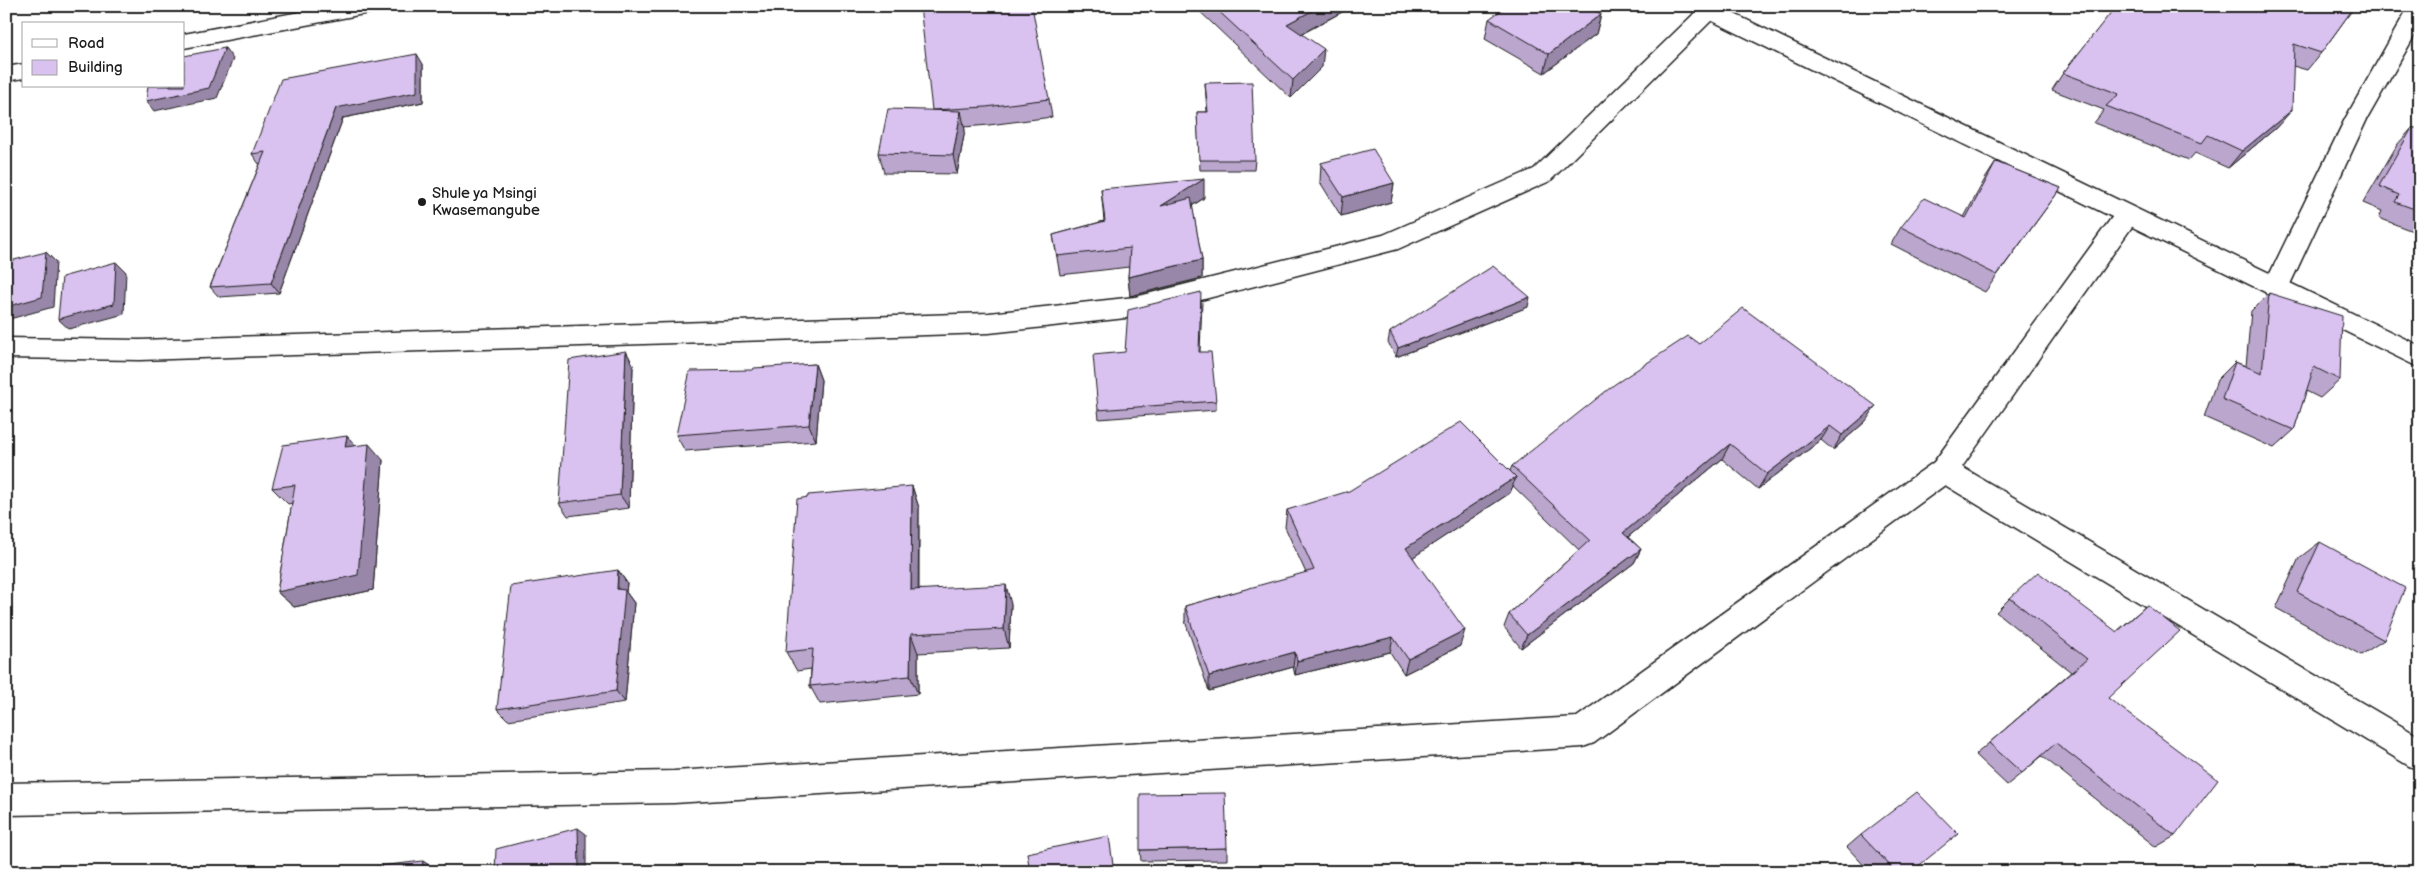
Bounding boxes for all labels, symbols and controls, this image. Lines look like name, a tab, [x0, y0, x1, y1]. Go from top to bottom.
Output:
legend	[22, 22, 185, 88]
text: Road	[68, 34, 104, 53]
text: Building	[68, 58, 123, 77]
place label: Shule ya Msingi Kwasemangube	[432, 184, 540, 220]
marker: Shule ya Msingi Kwasemangube	[416, 196, 428, 208]

